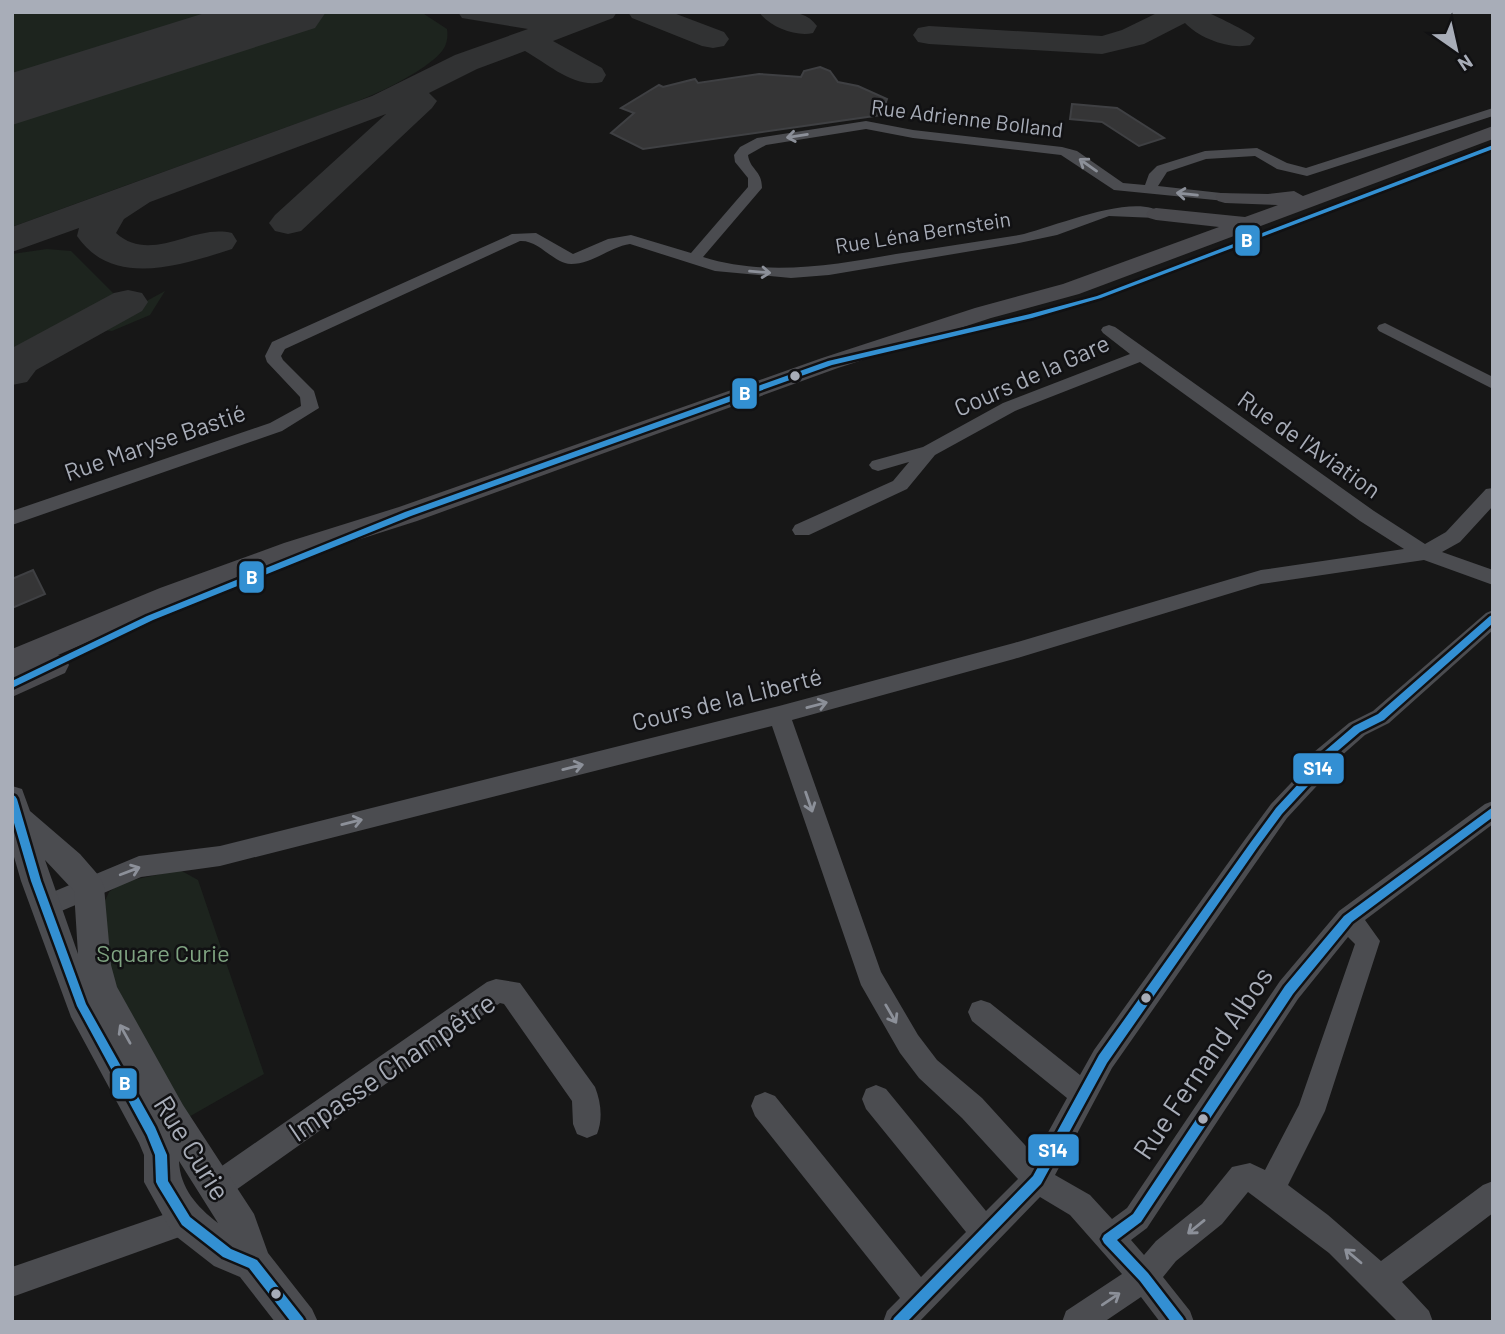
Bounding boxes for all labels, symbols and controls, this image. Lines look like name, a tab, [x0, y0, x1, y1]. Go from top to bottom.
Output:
north arrow	[1421, 14, 1491, 84]
text: N	[1454, 50, 1477, 77]
street label: Rue Adrienne Bolland	[870, 93, 1065, 142]
one-way arrow	[786, 130, 809, 143]
one-way arrow	[1079, 158, 1098, 172]
one-way arrow	[1177, 187, 1199, 200]
street label: Rue Léna Bernstein	[833, 205, 1012, 258]
line badge: B	[1234, 224, 1261, 257]
text: B	[1241, 228, 1253, 251]
one-way arrow	[748, 265, 770, 278]
street label: Cours de la Gare	[949, 327, 1114, 422]
unlabelled marker	[788, 369, 802, 383]
line badge: B	[731, 377, 758, 410]
text: B	[739, 381, 751, 404]
street label: Rue de l'Aviation	[1233, 384, 1387, 504]
street label: Rue Maryse Bastié	[60, 397, 249, 486]
line badge: B	[238, 560, 265, 594]
text: B	[246, 565, 258, 588]
street label: Cours de la Liberté	[629, 661, 825, 736]
one-way arrow	[806, 697, 828, 710]
line badge: S14	[1292, 752, 1345, 785]
text: S14	[1303, 756, 1333, 779]
one-way arrow	[561, 760, 583, 773]
one-way arrow	[804, 791, 816, 813]
one-way arrow	[340, 815, 363, 828]
one-way arrow	[119, 864, 141, 876]
park label: Square Curie	[96, 938, 230, 967]
street label: Rue Fernand Albos	[1125, 960, 1279, 1165]
street label: Impasse Champêtre	[282, 984, 501, 1148]
unlabelled marker	[1139, 991, 1153, 1005]
one-way arrow	[884, 1004, 898, 1024]
one-way arrow	[118, 1024, 131, 1045]
line badge: B	[111, 1067, 138, 1100]
text: B	[119, 1071, 131, 1094]
street label: Rue Curie	[147, 1089, 238, 1206]
unlabelled marker	[1196, 1112, 1210, 1126]
line badge: S14	[1027, 1133, 1080, 1167]
text: S14	[1038, 1138, 1068, 1161]
one-way arrow	[1187, 1220, 1205, 1235]
one-way arrow	[1345, 1248, 1363, 1263]
unlabelled marker	[269, 1287, 283, 1301]
one-way arrow	[1100, 1292, 1120, 1306]

